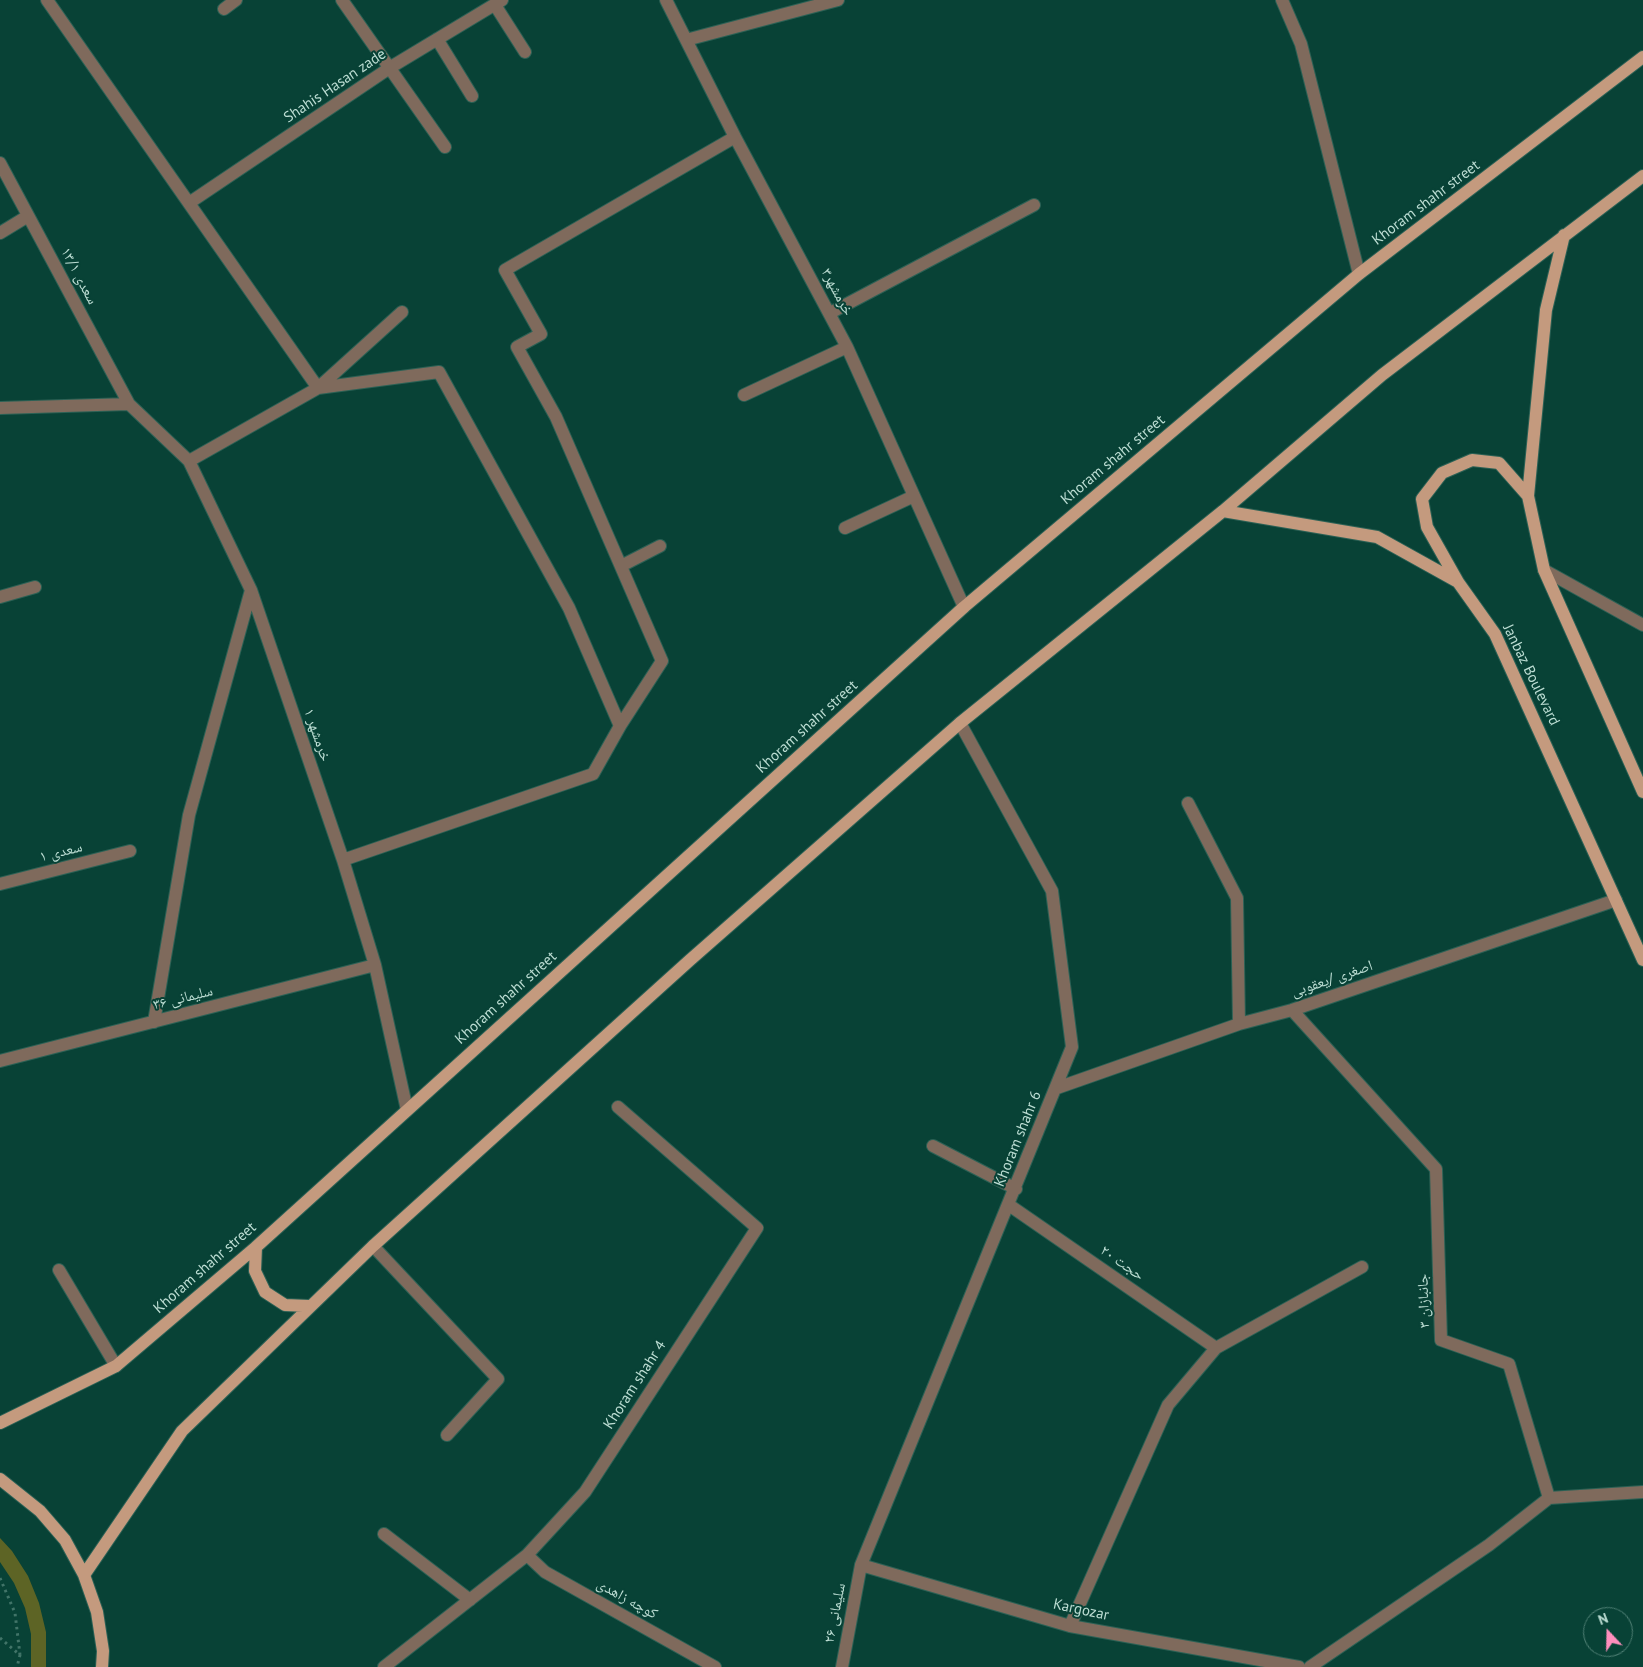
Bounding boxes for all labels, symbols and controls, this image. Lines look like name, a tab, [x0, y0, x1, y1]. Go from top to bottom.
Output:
street label: Shahis Hasan zade	[280, 45, 390, 127]
street label: Khoram shahr street	[1369, 157, 1483, 249]
street label: سعدی ۱۳/۱	[57, 244, 101, 308]
street label: خرمشهر۳	[817, 265, 857, 319]
street label: Khoram shahr street	[1057, 411, 1169, 509]
street label: Janbaz Boulevard	[1499, 621, 1563, 729]
street label: Khoram shahr street	[753, 677, 861, 777]
street label: خرمشهر ۱	[300, 706, 334, 764]
street label: سعدی ۱	[38, 838, 84, 866]
street label: Khoram shahr street	[452, 948, 560, 1048]
street label: اصغری /یعقوبی	[1289, 957, 1375, 1001]
street label: سلیمانی ۳۶	[151, 982, 215, 1014]
street label: Khoram shahr 6	[991, 1089, 1045, 1189]
street label: Khoram shahr street	[150, 1219, 260, 1317]
street label: حجت ۲۰	[1097, 1242, 1147, 1284]
street label: جانبازان ۳	[1414, 1273, 1434, 1329]
street label: Khoram shahr 4	[600, 1338, 670, 1432]
street label: کوچه زاهدی	[593, 1575, 661, 1623]
street label: سلیمانی ۲۶	[820, 1581, 850, 1645]
street label: Kargozar	[1052, 1595, 1110, 1625]
north arrow	[1583, 1607, 1633, 1657]
text: N	[1595, 1609, 1610, 1629]

